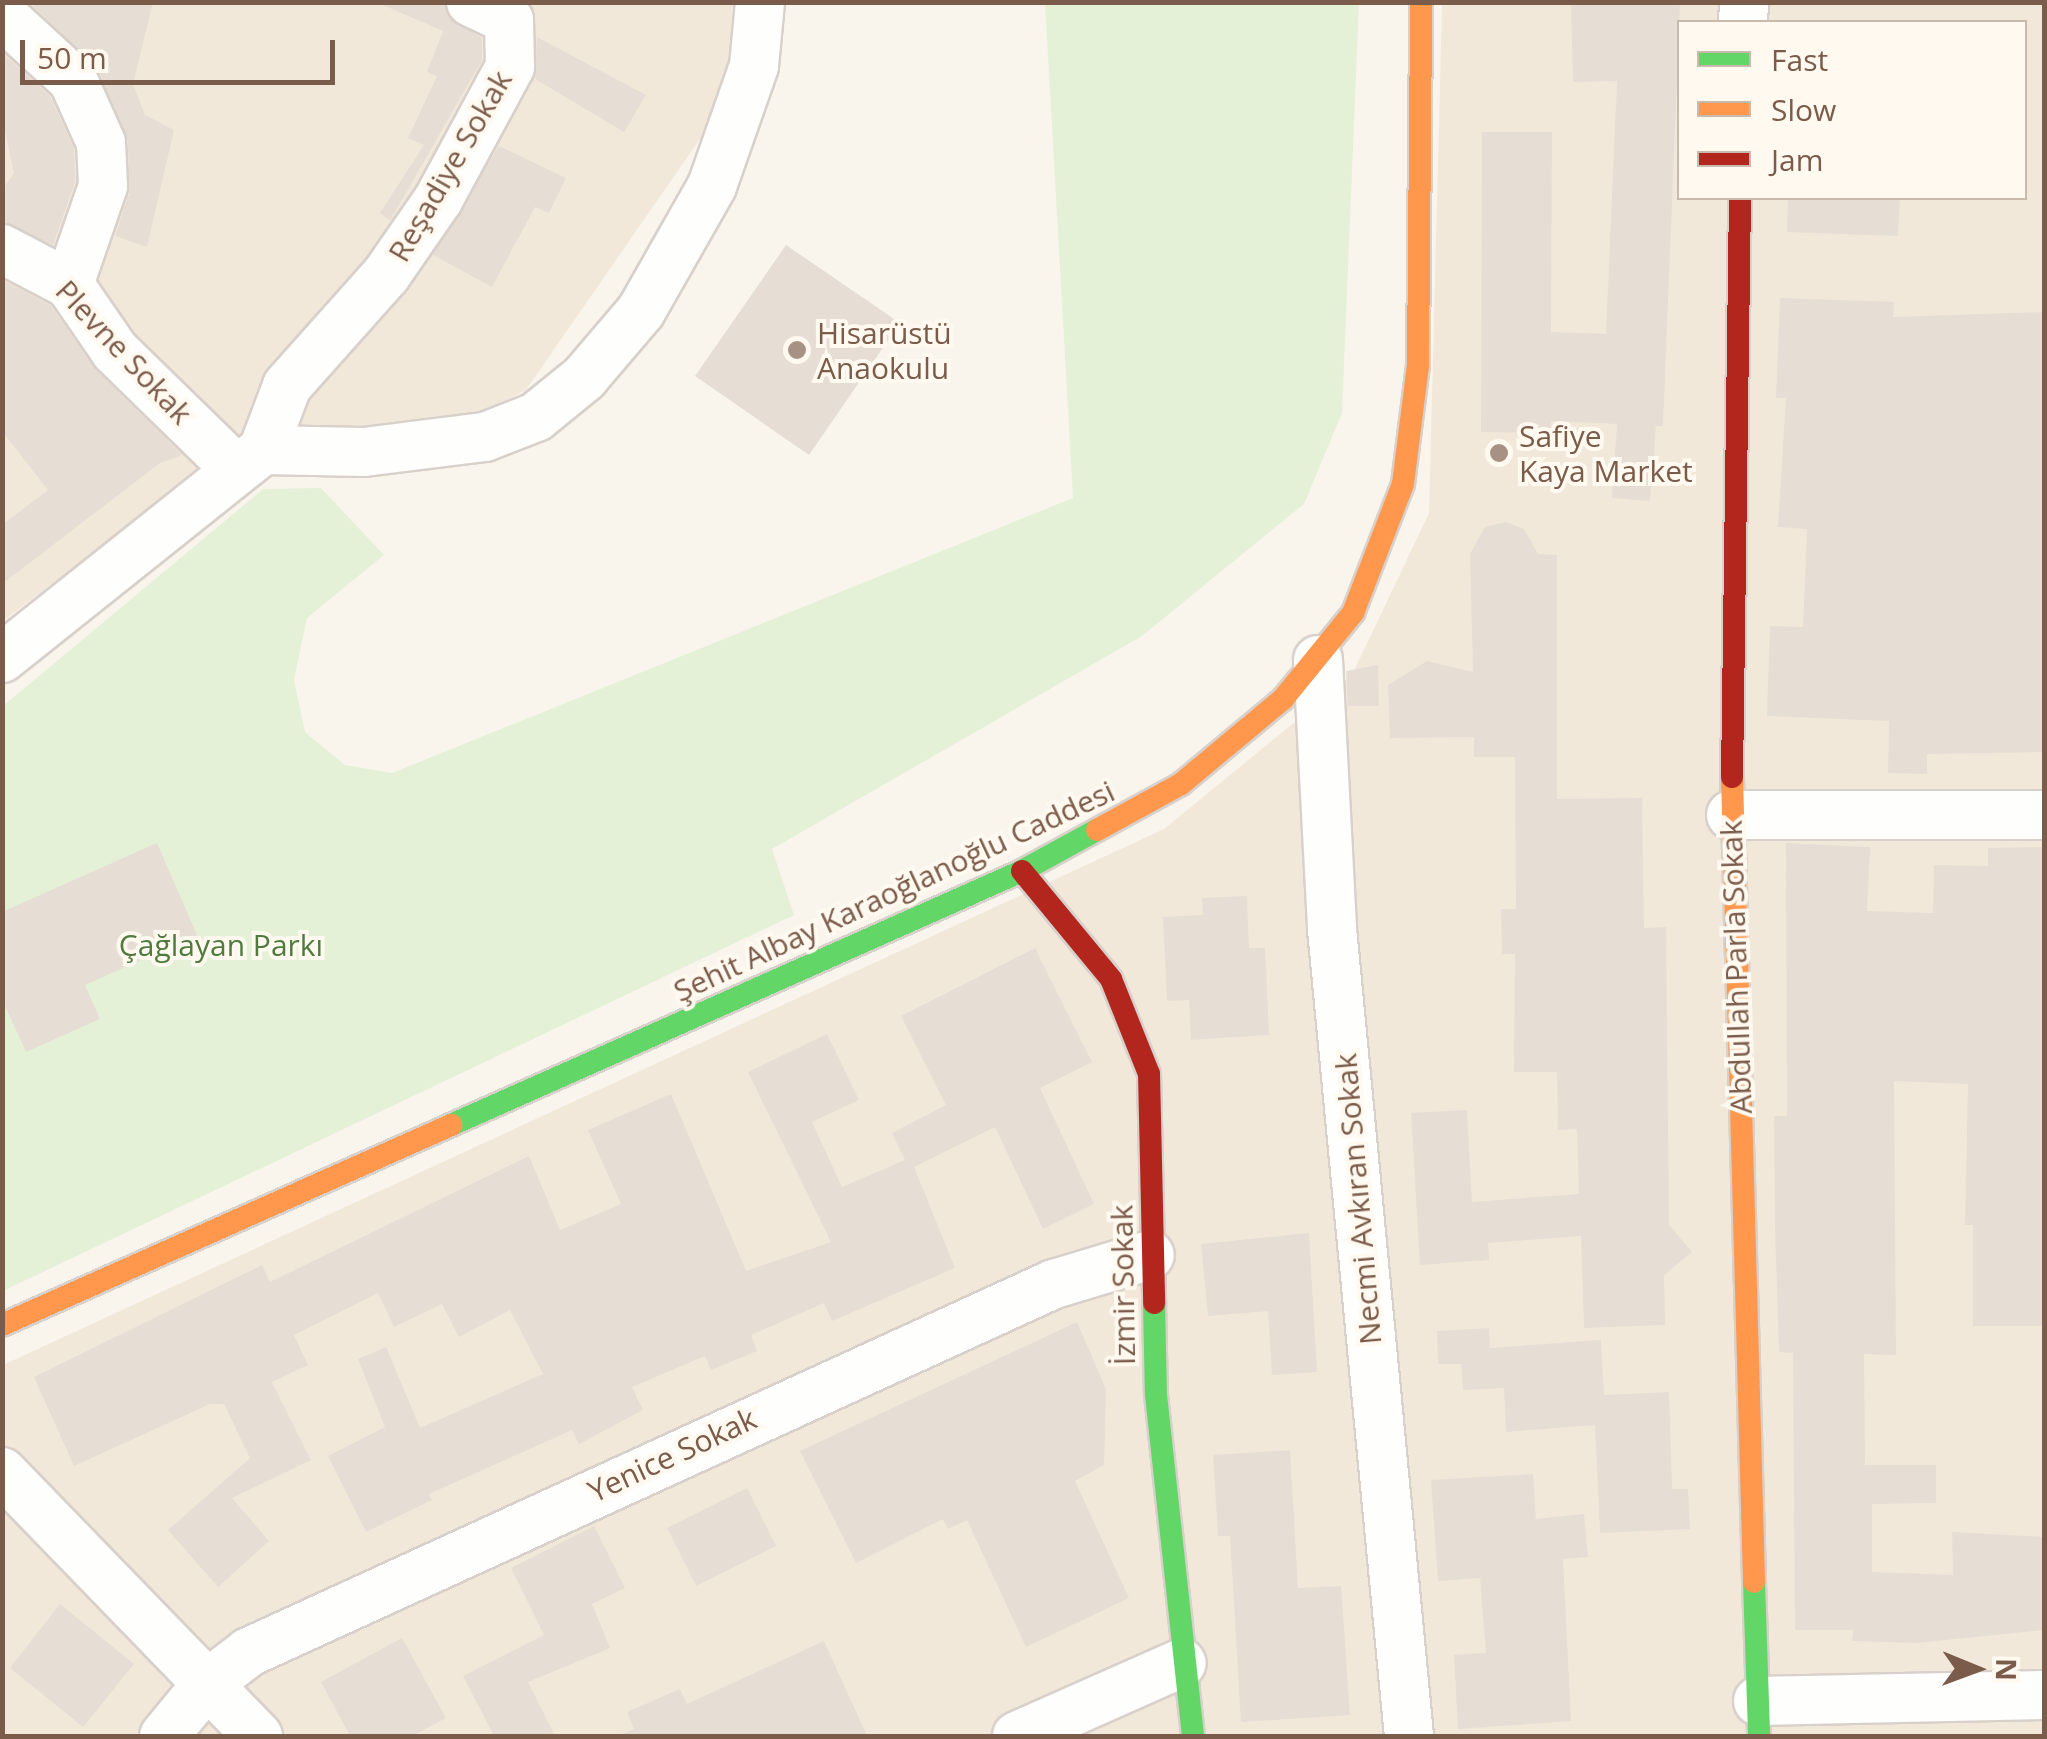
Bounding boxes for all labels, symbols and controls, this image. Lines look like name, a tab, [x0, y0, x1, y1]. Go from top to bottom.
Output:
scale bar	[25, 20, 340, 82]
legend	[1677, 20, 2027, 200]
text: 50 m	[37, 37, 107, 78]
text: Fast	[1771, 39, 1828, 80]
street label: Reşadiye Sokak	[381, 64, 519, 268]
text: Slow	[1771, 89, 1836, 130]
text: Jam	[1771, 139, 1824, 180]
street label: Plevne Sokak	[48, 273, 200, 431]
place label: Hisarüstü Anaokulu	[817, 315, 952, 386]
marker: Hisarüstü Anaokulu	[786, 339, 808, 361]
place label: Safiye Kaya Market	[1519, 418, 1693, 488]
marker: Safiye Kaya Market	[1488, 442, 1510, 464]
street label: Şehit Albay Karaoğlanoğlu Caddesi	[668, 773, 1120, 1009]
street label: Abdullah Parla Sokak	[1713, 820, 1759, 1114]
park label: Çağlayan Parkı	[119, 927, 323, 963]
street label: Necmi Avkıran Sokak	[1327, 1052, 1389, 1346]
street label: İzmir Sokak	[1104, 1204, 1142, 1366]
street label: Yenice Sokak	[582, 1400, 762, 1510]
north arrow	[1927, 1619, 2027, 1719]
text: N	[1988, 1658, 2026, 1681]

